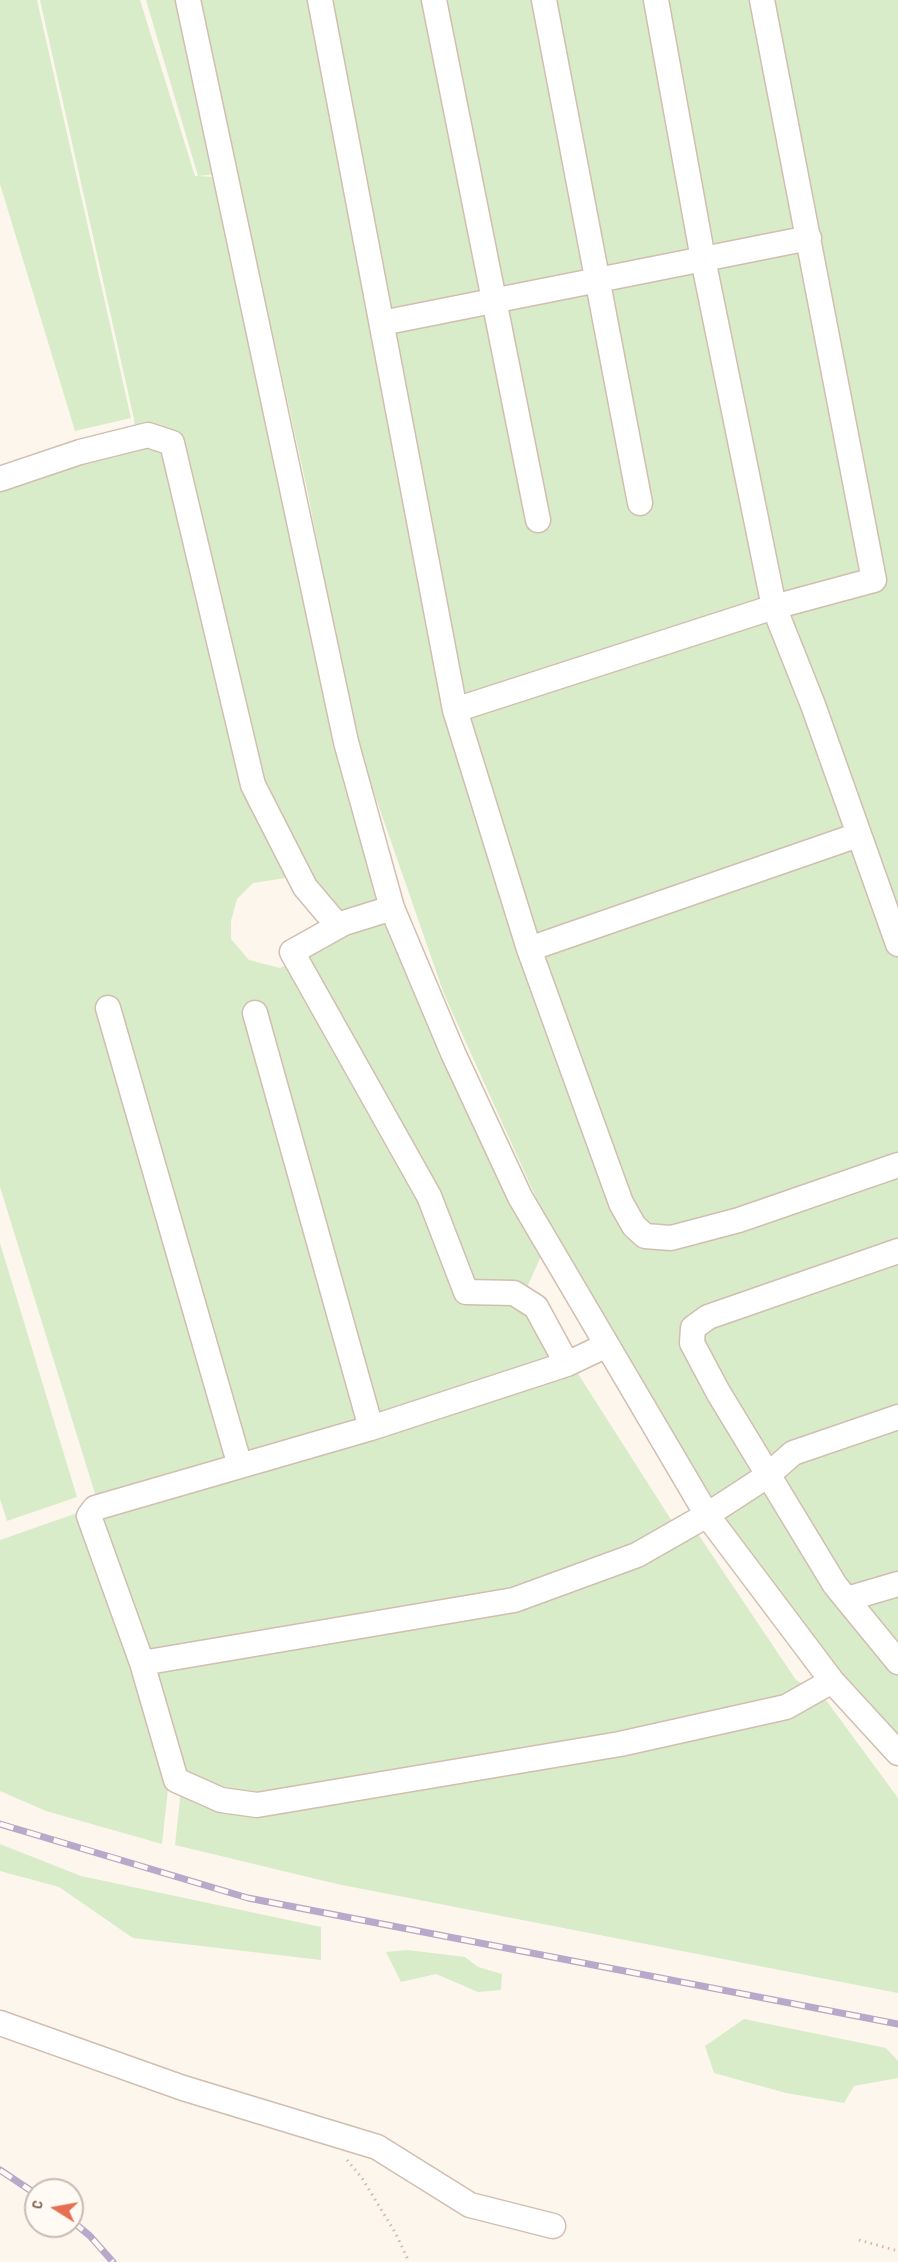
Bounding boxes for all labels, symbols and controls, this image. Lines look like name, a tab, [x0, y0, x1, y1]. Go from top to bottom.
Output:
north arrow	[24, 2178, 84, 2238]
text: С	[28, 2199, 48, 2211]

